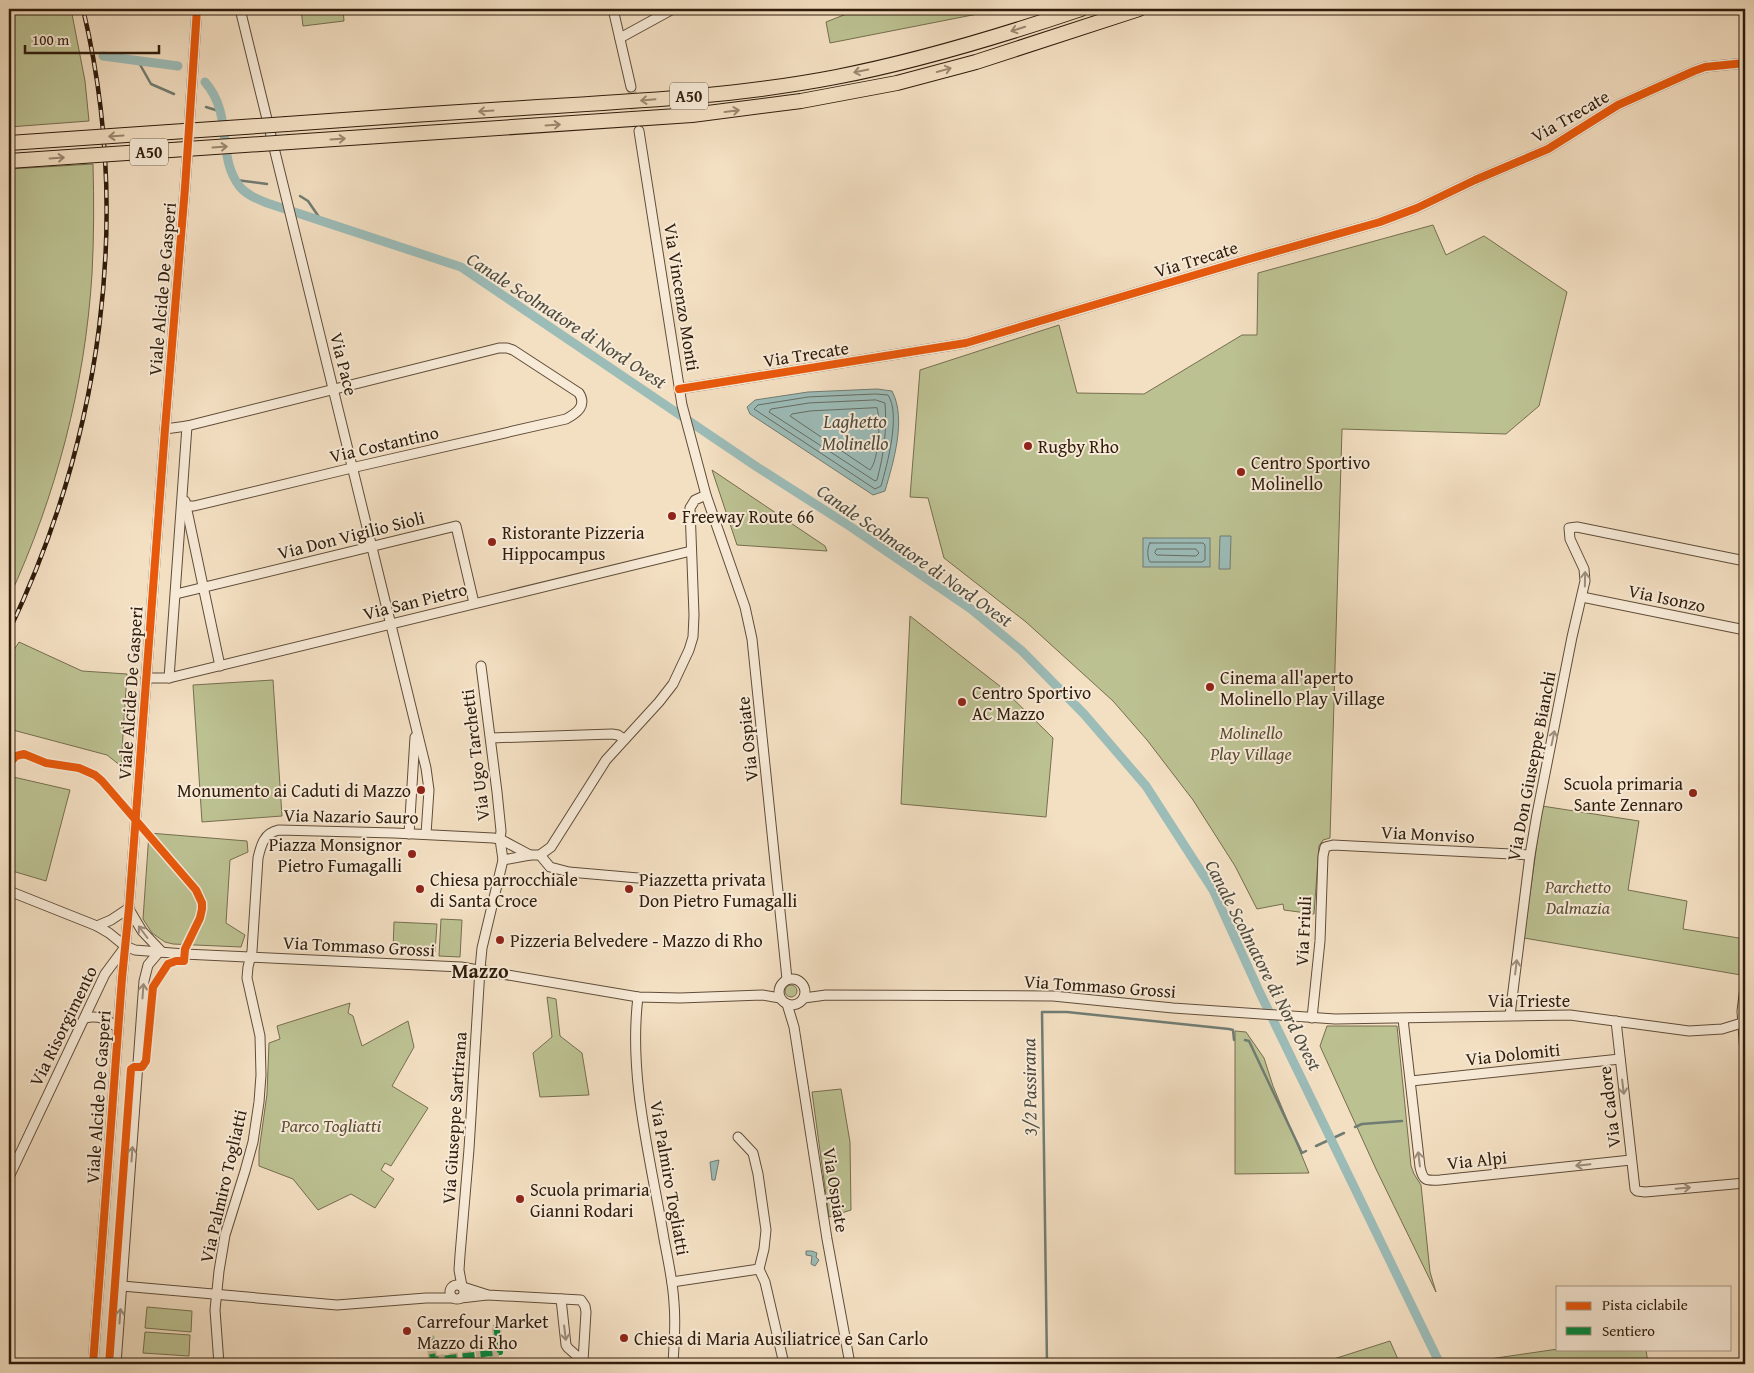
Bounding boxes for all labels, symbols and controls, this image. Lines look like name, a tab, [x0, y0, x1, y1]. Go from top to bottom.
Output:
scale bar	[25, 22, 159, 54]
one-way arrow	[1011, 25, 1027, 35]
text: 100 m	[32, 29, 70, 50]
one-way arrow	[935, 65, 951, 75]
one-way arrow	[854, 67, 870, 77]
road number: A50	[670, 82, 708, 110]
street label: Via Trecate	[1526, 83, 1614, 149]
one-way arrow	[641, 95, 657, 104]
one-way arrow	[479, 106, 495, 115]
one-way arrow	[724, 106, 740, 116]
one-way arrow	[544, 121, 560, 130]
one-way arrow	[108, 132, 124, 141]
one-way arrow	[330, 134, 346, 143]
road number: A50	[130, 138, 168, 166]
one-way arrow	[211, 142, 227, 152]
one-way arrow	[49, 153, 65, 163]
street label: Viale Alcide De Gasperi	[141, 201, 183, 377]
street label: Via Vincenzo Monti	[657, 221, 707, 373]
street label: Via Trecate	[1151, 233, 1241, 285]
water label: Canale Scolmatore di Nord Ovest	[462, 245, 673, 396]
street label: Via Pace	[323, 330, 365, 398]
street label: Via Trecate	[761, 334, 851, 374]
water label: Laghetto Molinello	[822, 407, 888, 457]
street label: Via Costantino	[327, 418, 441, 470]
place label: Rugby Rho	[1038, 433, 1119, 460]
marker: Rugby Rho	[1022, 440, 1034, 452]
place label: Centro Sportivo Molinello	[1251, 449, 1370, 497]
marker: Centro Sportivo Molinello	[1235, 466, 1247, 478]
water label: Canale Scolmatore di Nord Ovest	[811, 477, 1019, 634]
place label: Freeway Route 66	[682, 503, 814, 530]
street label: Via Don Vigilio Sioli	[275, 504, 427, 566]
marker: Freeway Route 66	[666, 510, 678, 522]
place label: Ristorante Pizzeria Hippocampus	[502, 519, 645, 567]
marker: Ristorante Pizzeria Hippocampus	[486, 536, 498, 548]
one-way arrow	[1580, 571, 1589, 587]
street label: Via San Pietro	[360, 575, 470, 627]
street label: Via Isonzo	[1626, 577, 1708, 619]
street label: Viale Alcide De Gasperi	[110, 605, 150, 781]
place label: Cinema all'aperto Molinello Play Village	[1220, 664, 1385, 712]
street label: Via Don Giuseppe Bianchi	[1499, 669, 1563, 863]
place label: Centro Sportivo AC Mazzo	[972, 679, 1091, 727]
marker: Cinema all'aperto Molinello Play Village	[1204, 681, 1216, 693]
street label: Via Ugo Tarchetti	[454, 688, 496, 822]
street label: Via Ospiate	[729, 695, 765, 783]
marker: Centro Sportivo AC Mazzo	[956, 696, 968, 708]
park label: Molinello Play Village	[1209, 719, 1292, 767]
one-way arrow	[1549, 730, 1558, 746]
place label: Scuola primaria Sante Zennaro	[1563, 770, 1683, 818]
place label: Monumento ai Caduti di Mazzo	[177, 777, 411, 804]
marker: Monumento ai Caduti di Mazzo	[415, 784, 427, 796]
marker: Scuola primaria Sante Zennaro	[1687, 787, 1699, 799]
street label: Via Nazario Sauro	[283, 801, 419, 831]
street label: Via Monviso	[1380, 818, 1476, 850]
place label: Piazza Monsignor Pietro Fumagalli	[269, 831, 403, 879]
marker: Piazza Monsignor Pietro Fumagalli	[406, 848, 418, 860]
water label: Canale Scolmatore di Nord Ovest	[1199, 855, 1330, 1076]
place label: Chiesa parrocchiale di Santa Croce	[430, 866, 578, 914]
place label: Piazzetta privata Don Pietro Fumagalli	[639, 866, 797, 914]
park label: Parchetto Dalmazia	[1544, 873, 1611, 921]
marker: Chiesa parrocchiale di Santa Croce	[414, 883, 426, 895]
marker: Piazzetta privata Don Pietro Fumagalli	[623, 883, 635, 895]
street label: Via Friuli	[1288, 895, 1318, 967]
one-way arrow	[138, 925, 148, 939]
place label: Pizzeria Belvedere - Mazzo di Rho	[510, 927, 763, 954]
street label: Via Tommaso Grossi	[282, 929, 436, 963]
marker: Pizzeria Belvedere - Mazzo di Rho	[494, 934, 506, 946]
district label: Mazzo	[451, 956, 509, 985]
one-way arrow	[1511, 959, 1521, 975]
street label: Via Risorgimento	[22, 961, 104, 1091]
street label: Via Tommaso Grossi	[1023, 967, 1177, 1005]
one-way arrow	[138, 984, 148, 1000]
street label: Via Trieste	[1488, 987, 1570, 1014]
street label: Viale Alcide De Gasperi	[78, 1009, 118, 1185]
street label: Via Giuseppe Sartirana	[435, 1030, 474, 1205]
street label: Via Dolomiti	[1464, 1036, 1562, 1072]
water label: 3/2 Passirana	[1014, 1038, 1044, 1137]
street label: Via Cadore	[1591, 1065, 1627, 1149]
one-way arrow	[1618, 1079, 1628, 1095]
street label: Via Palmiro Togliatti	[643, 1099, 697, 1257]
street label: Via Palmiro Togliatti	[192, 1107, 254, 1265]
park label: Parco Togliatti	[280, 1112, 381, 1139]
street label: Via Alpi	[1446, 1143, 1508, 1177]
one-way arrow	[127, 1146, 136, 1162]
street label: Via Ospiate	[816, 1146, 856, 1234]
one-way arrow	[1414, 1152, 1424, 1168]
one-way arrow	[1575, 1160, 1591, 1170]
place label: Scuola primaria Gianni Rodari	[530, 1176, 650, 1224]
one-way arrow	[1674, 1183, 1690, 1193]
marker: Scuola primaria Gianni Rodari	[514, 1193, 526, 1205]
legend	[1556, 1286, 1732, 1350]
text: Pista ciclabile	[1602, 1294, 1688, 1315]
one-way arrow	[115, 1308, 124, 1324]
place label: Carrefour Market Mazzo di Rho	[417, 1308, 549, 1356]
text: Sentiero	[1602, 1320, 1655, 1341]
marker: Carrefour Market Mazzo di Rho	[401, 1325, 413, 1337]
one-way arrow	[560, 1325, 570, 1341]
place label: Chiesa di Maria Ausiliatrice e San Carlo	[634, 1325, 928, 1352]
marker: Chiesa di Maria Ausiliatrice e San Carlo	[618, 1332, 630, 1344]

